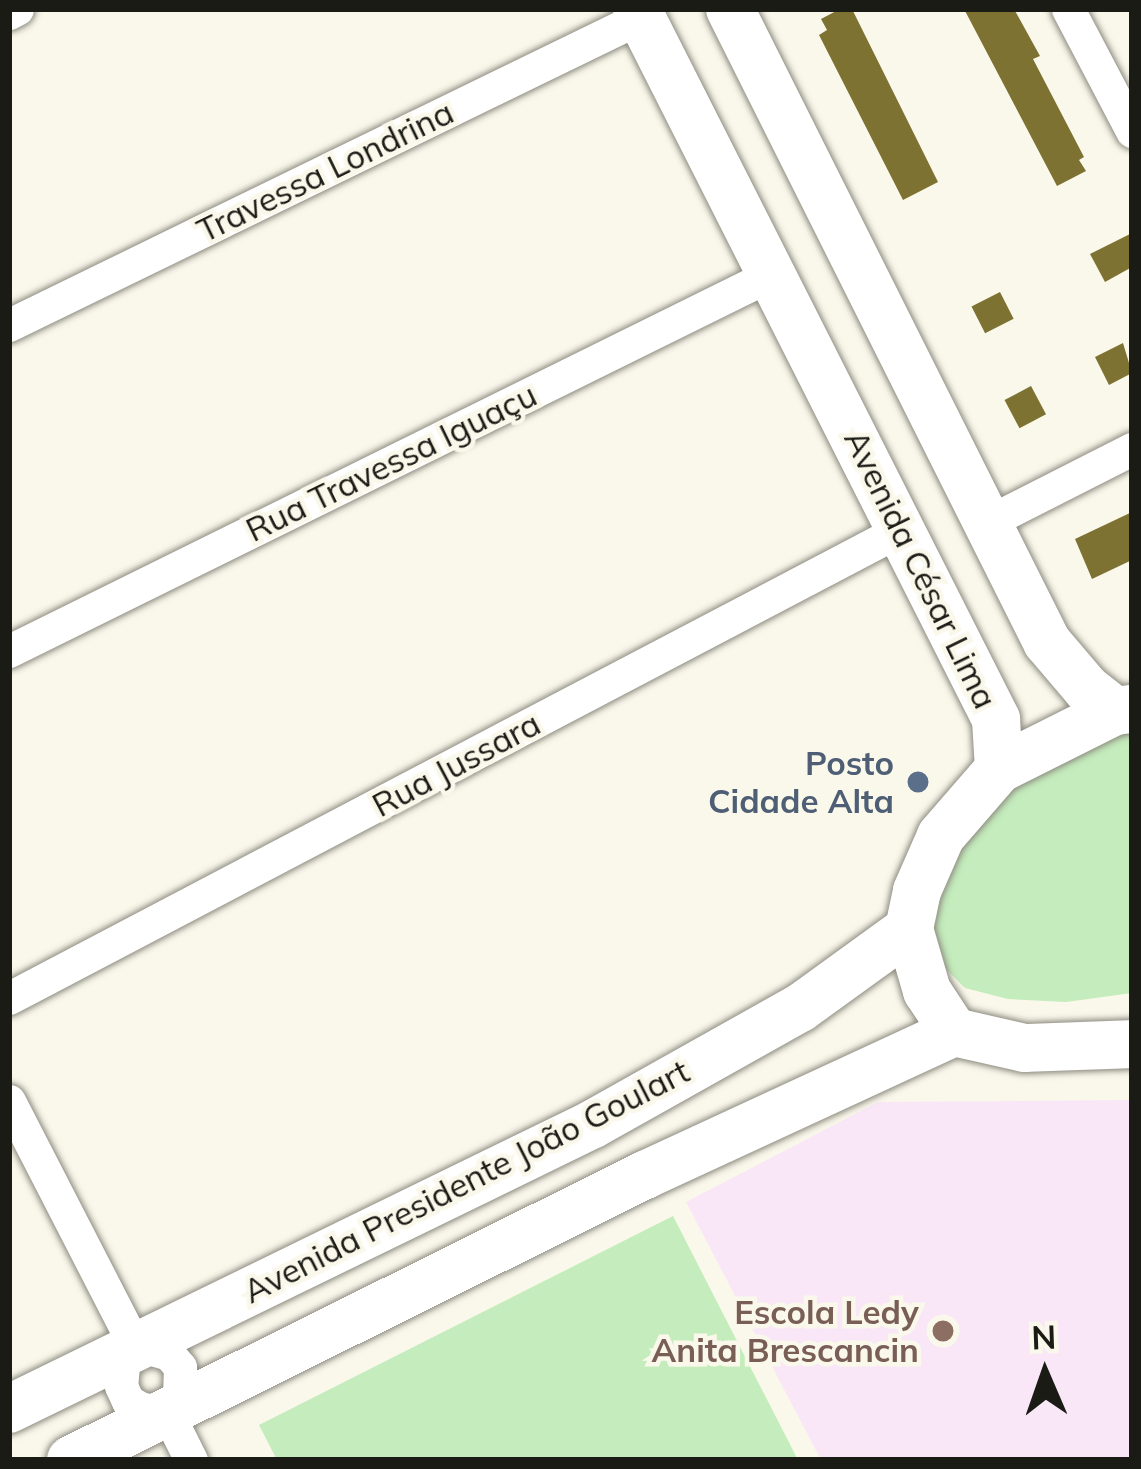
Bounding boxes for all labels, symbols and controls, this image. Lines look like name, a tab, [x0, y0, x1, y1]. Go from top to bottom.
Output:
street label: Travessa Londrina	[190, 92, 460, 250]
street label: Rua Travessa Iguaçu	[239, 374, 543, 550]
street label: Avenida César Lima	[836, 423, 1006, 715]
street label: Rua Jussara	[365, 703, 547, 825]
place label: Posto Cidade Alta	[708, 743, 894, 821]
marker: Posto Cidade Alta	[905, 769, 931, 795]
street label: Avenida Presidente João Goulart	[236, 1051, 696, 1311]
place label: Escola Ledy Anita Brescancin	[652, 1292, 919, 1370]
north arrow	[985, 1313, 1105, 1433]
text: N	[1031, 1316, 1057, 1357]
marker: Escola Ledy Anita Brescancin	[930, 1318, 956, 1344]

